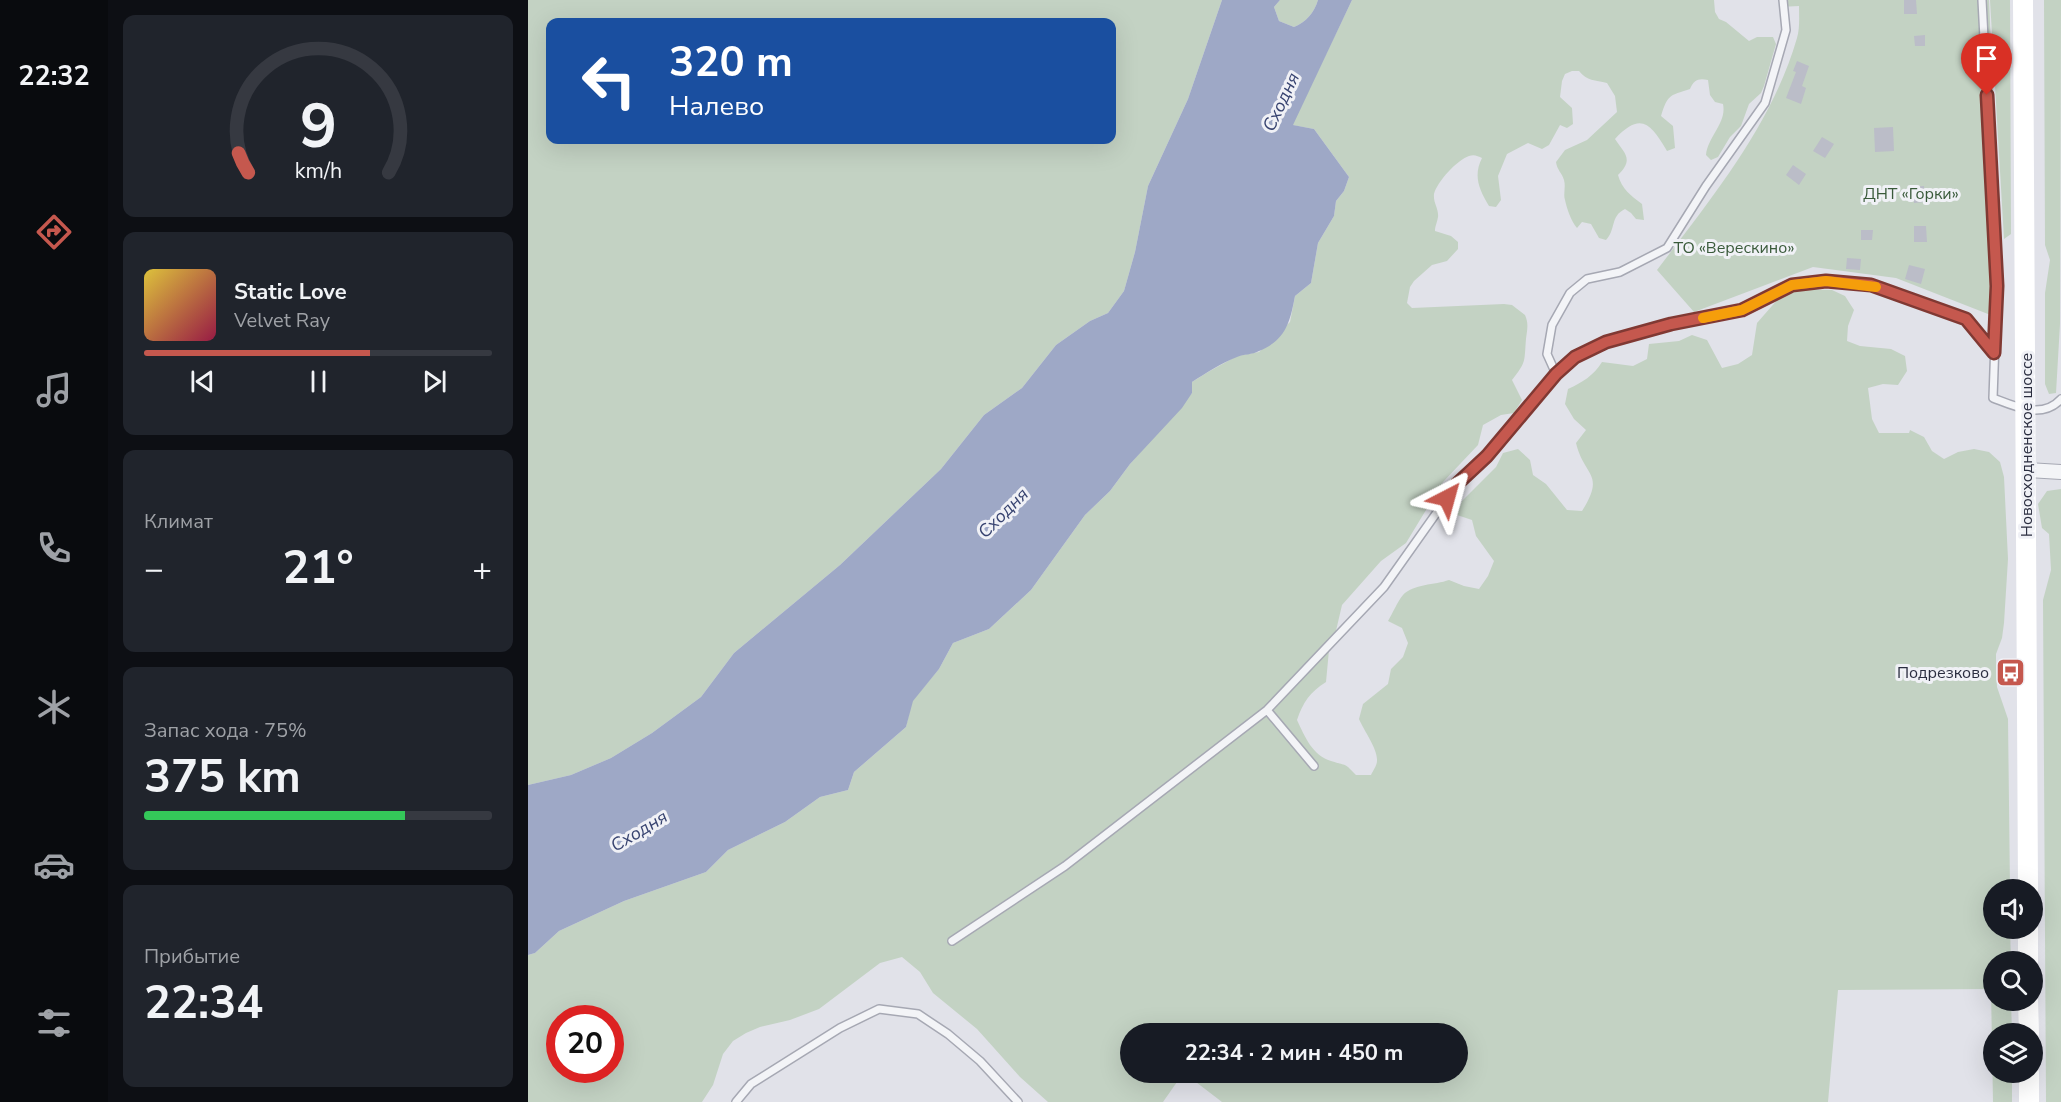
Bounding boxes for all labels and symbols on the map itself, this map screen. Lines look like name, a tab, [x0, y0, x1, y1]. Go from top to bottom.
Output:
pin	[1961, 33, 2012, 95]
water label: Сходня	[1257, 69, 1305, 135]
park label: ДНТ «Горки»	[1863, 183, 1959, 205]
park label: ТО «Верескино»	[1673, 237, 1795, 259]
street label: Новосходненское шоссе	[2016, 353, 2038, 537]
position arrow	[1415, 466, 1479, 530]
water label: Сходня	[972, 482, 1034, 544]
bus stop icon: Подрезково	[1994, 656, 2026, 688]
place label: Подрезково	[1897, 662, 1989, 684]
water label: Сходня	[606, 805, 672, 857]
speed limit sign: 20	[546, 1005, 624, 1083]

